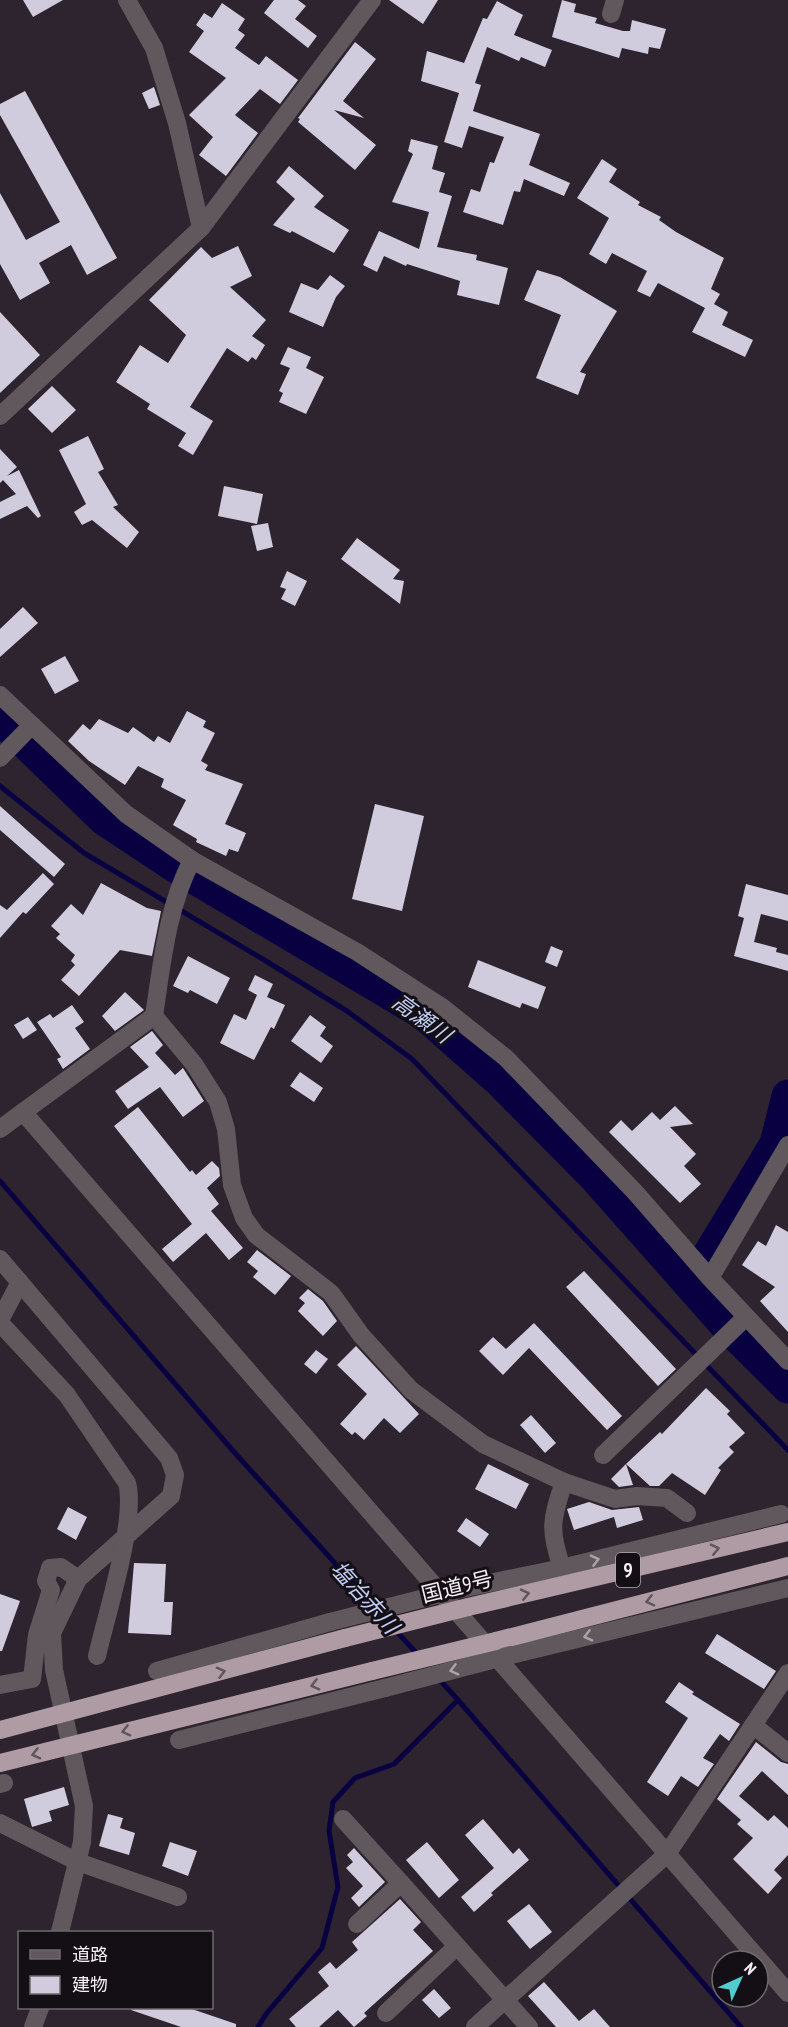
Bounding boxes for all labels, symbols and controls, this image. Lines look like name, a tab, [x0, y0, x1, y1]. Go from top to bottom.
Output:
water label: 高瀬川	[387, 987, 459, 1050]
one-way arrow	[710, 1544, 720, 1557]
road number: 9	[616, 1553, 640, 1587]
water label: 塩冶赤川	[325, 1555, 406, 1641]
one-way arrow	[590, 1555, 600, 1568]
street label: 国道9号	[418, 1565, 495, 1608]
one-way arrow	[520, 1588, 530, 1601]
one-way arrow	[645, 1594, 656, 1606]
one-way arrow	[583, 1629, 593, 1642]
one-way arrow	[449, 1663, 460, 1675]
one-way arrow	[215, 1667, 226, 1679]
one-way arrow	[311, 1677, 321, 1690]
one-way arrow	[121, 1724, 131, 1737]
one-way arrow	[31, 1746, 41, 1759]
legend	[18, 1931, 213, 2009]
text: 道路	[72, 1943, 108, 1966]
north arrow	[710, 1949, 770, 2009]
text: N	[740, 1958, 761, 1979]
text: 建物	[72, 1973, 108, 1996]

